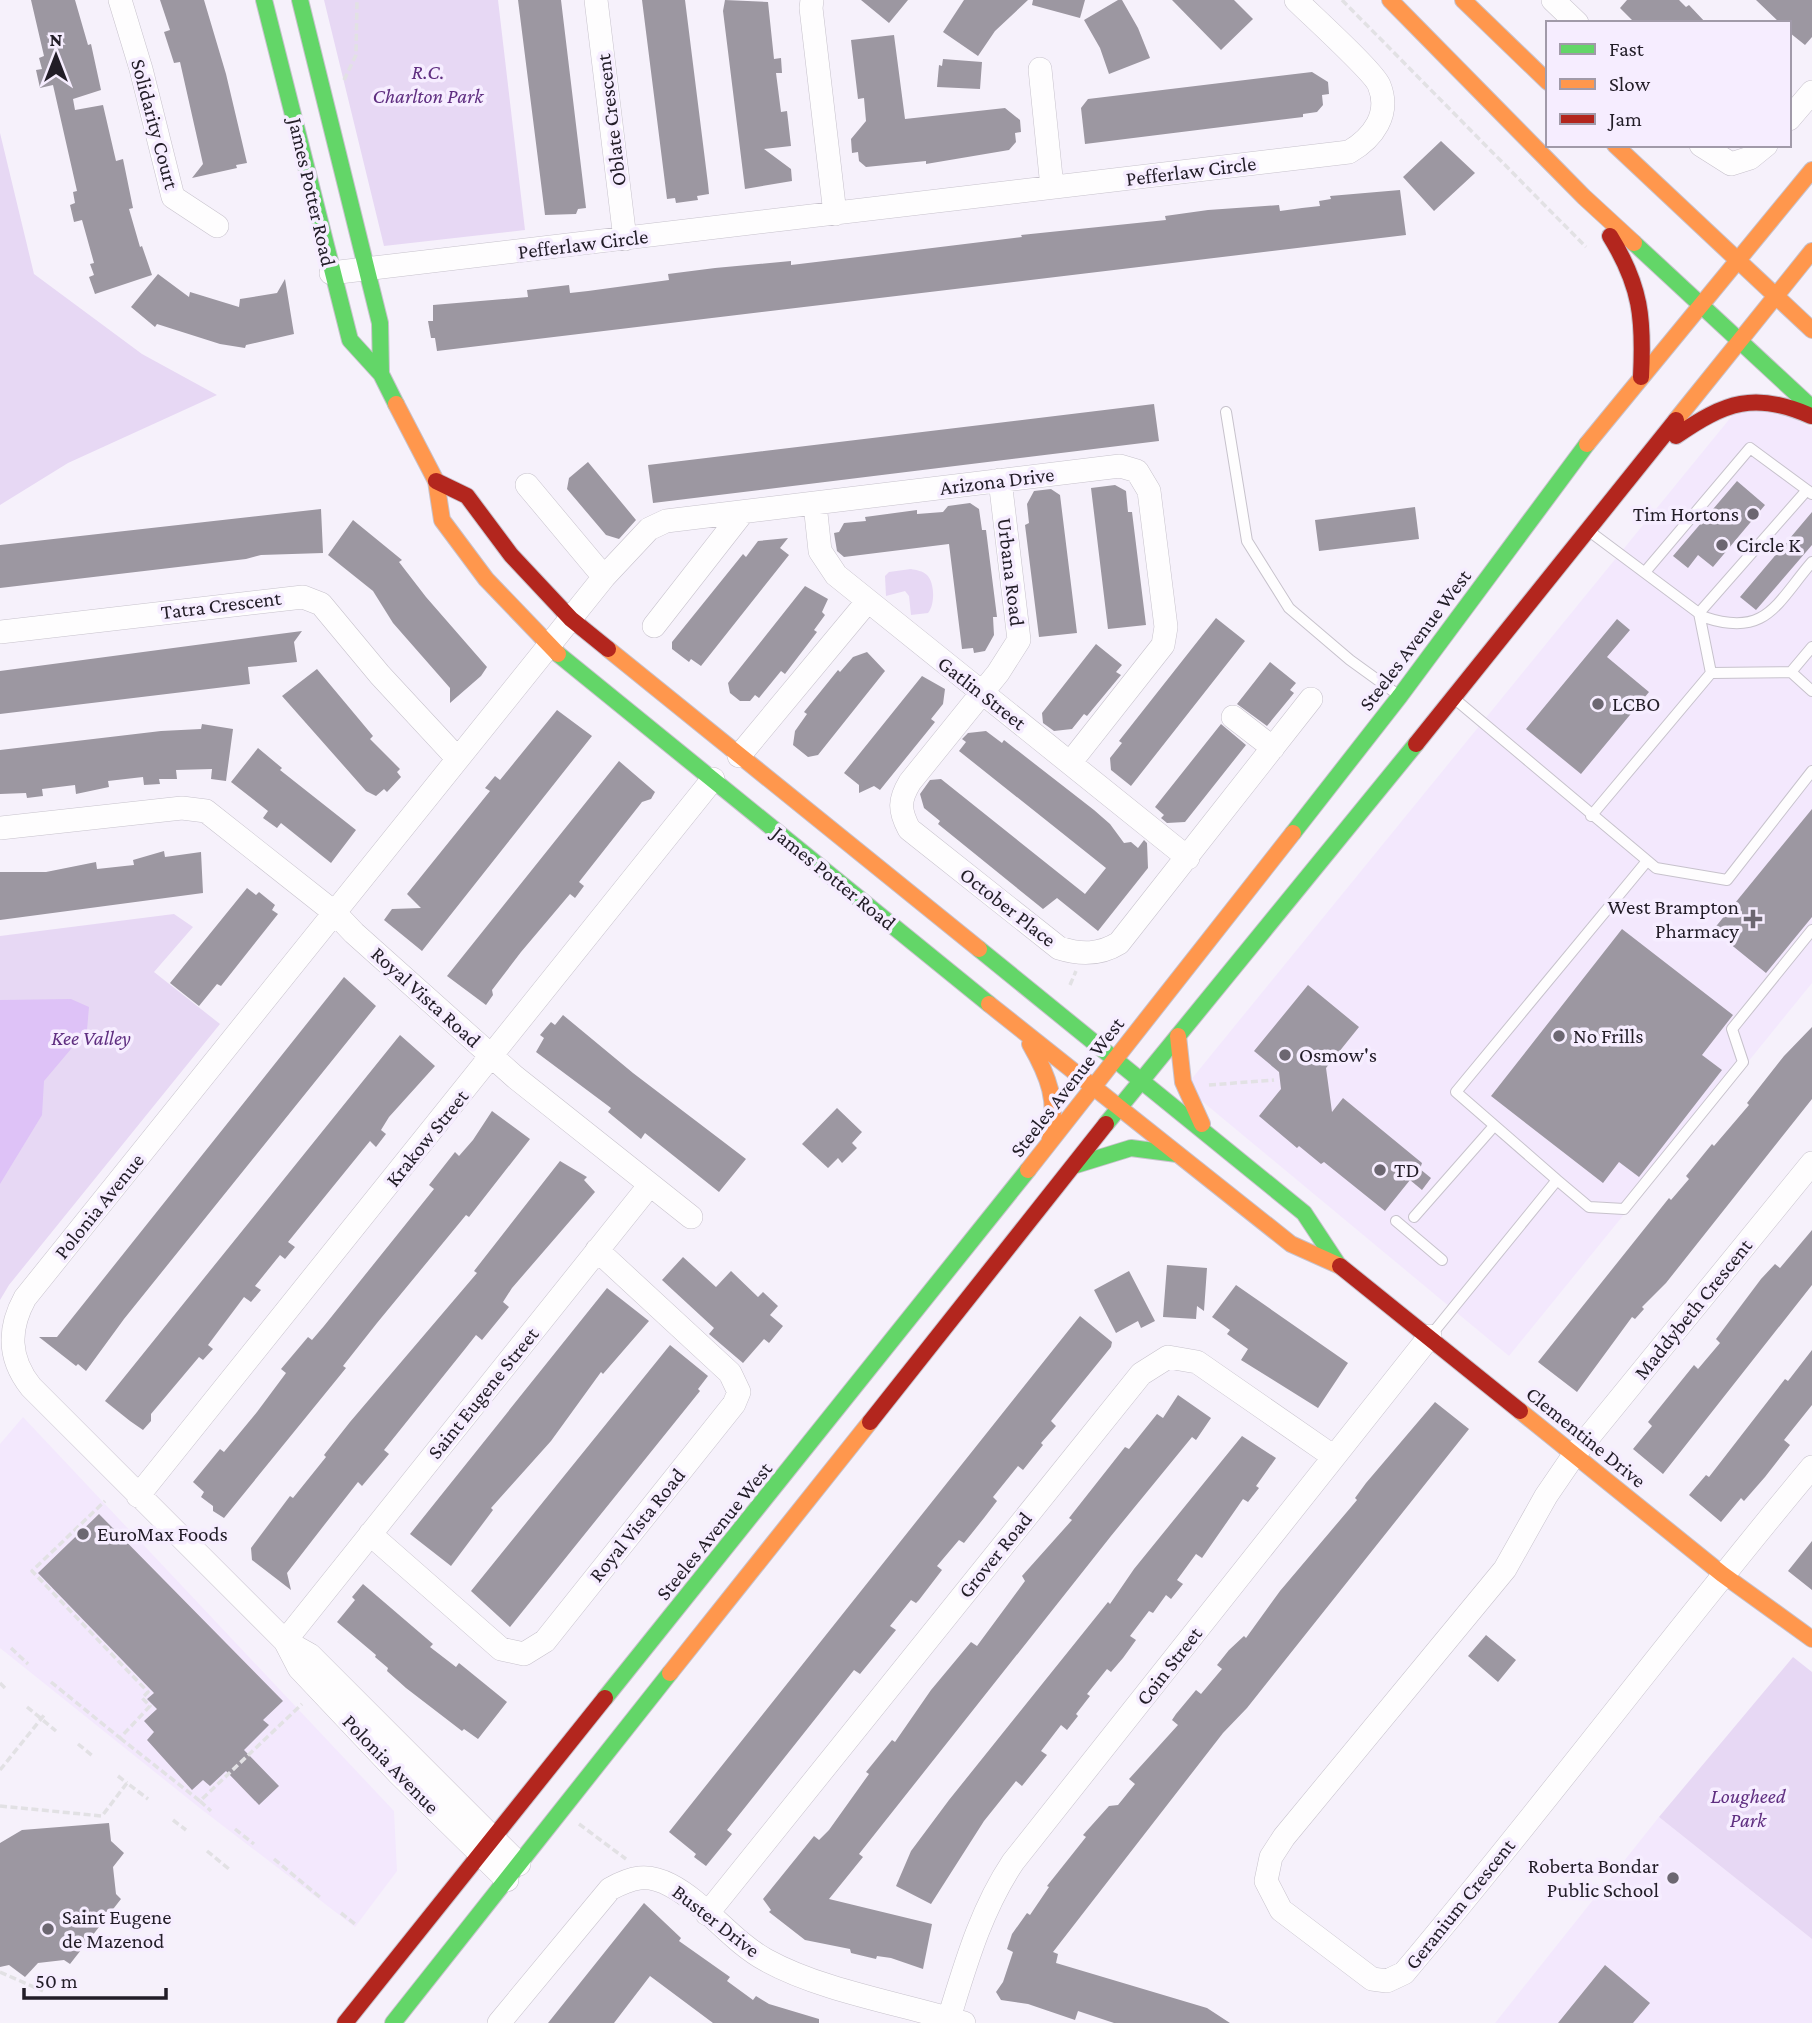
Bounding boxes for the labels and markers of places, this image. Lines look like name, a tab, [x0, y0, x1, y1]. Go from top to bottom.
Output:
place label: Tim Hortons	[1633, 502, 1739, 526]
marker: Tim Hortons	[1745, 506, 1761, 522]
place label: Circle K	[1736, 533, 1801, 557]
marker: Circle K	[1714, 537, 1730, 553]
place label: LCBO	[1612, 692, 1660, 716]
marker: LCBO	[1590, 696, 1606, 712]
place label: West Brampton Pharmacy	[1608, 895, 1739, 943]
marker: West Brampton Pharmacy	[1745, 911, 1761, 927]
place label: No Frills	[1573, 1024, 1644, 1048]
marker: No Frills	[1551, 1028, 1567, 1044]
place label: Osmow's	[1299, 1043, 1377, 1067]
marker: Osmow's	[1277, 1047, 1293, 1063]
place label: TD	[1394, 1158, 1419, 1182]
marker: TD	[1372, 1162, 1388, 1178]
place label: EuroMax Foods	[97, 1522, 228, 1546]
marker: EuroMax Foods	[75, 1526, 91, 1542]
place label: Roberta Bondar Public School	[1528, 1854, 1660, 1902]
marker: Roberta Bondar Public School	[1665, 1870, 1681, 1886]
place label: Saint Eugene de Mazenod	[62, 1905, 171, 1953]
marker: Saint Eugene de Mazenod	[40, 1921, 56, 1937]

